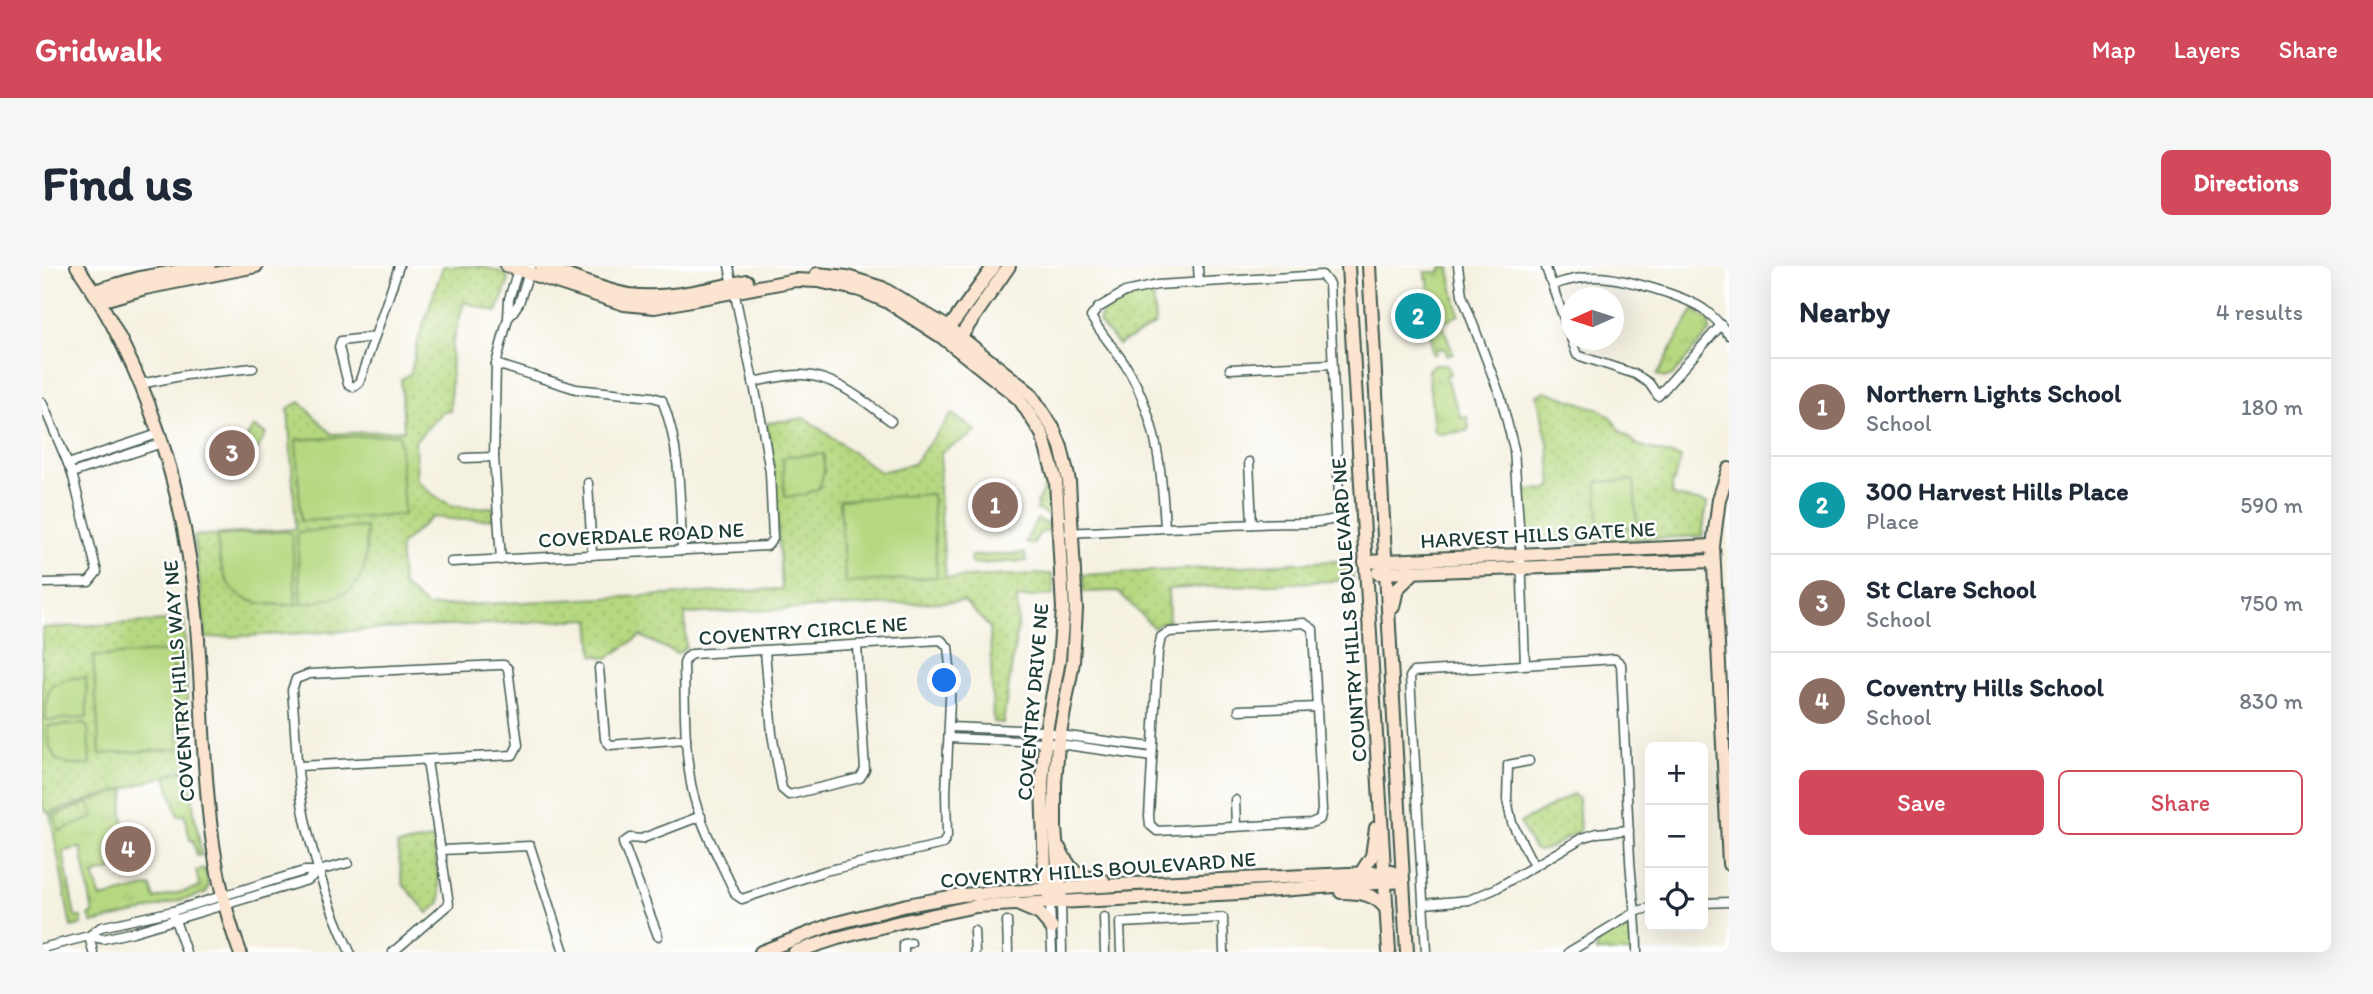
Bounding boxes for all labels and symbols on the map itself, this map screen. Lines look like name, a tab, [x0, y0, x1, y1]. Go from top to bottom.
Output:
north arrow	[1561, 287, 1624, 350]
pin: 2	[1395, 290, 1441, 342]
pin: 3	[209, 427, 255, 479]
street label: COUNTRY HILLS BOULEVARD NE	[1325, 457, 1372, 763]
pin: 1	[972, 479, 1018, 531]
street label: HARVEST HILLS GATE NE	[1420, 516, 1656, 553]
street label: COVERDALE ROAD NE	[537, 517, 744, 552]
street label: COVENTRY HILLS WAY NE	[158, 559, 199, 803]
street label: COVENTRY DRIVE NE	[1011, 602, 1054, 802]
street label: COVENTRY CIRCLE NE	[698, 611, 908, 650]
your location	[927, 663, 961, 697]
pin: 4	[105, 823, 151, 875]
street label: COVENTRY HILLS BOULEVARD NE	[939, 846, 1257, 893]

